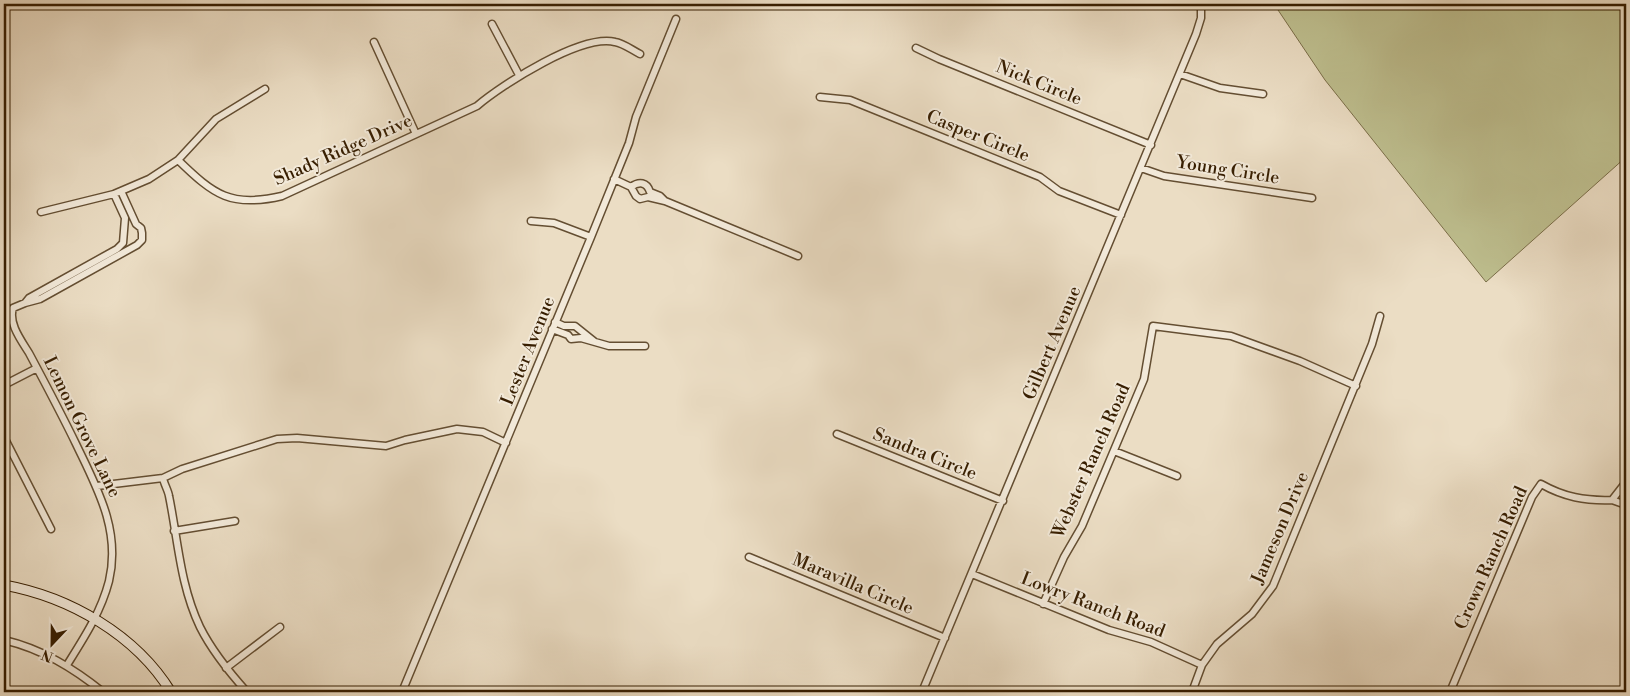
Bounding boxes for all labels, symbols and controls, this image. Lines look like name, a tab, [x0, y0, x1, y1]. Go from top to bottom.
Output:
street label: Nick Circle	[993, 55, 1085, 111]
street label: Casper Circle	[923, 105, 1033, 167]
street label: Shady Ridge Drive	[270, 109, 416, 191]
street label: Young Circle	[1174, 150, 1281, 189]
street label: Gilbert Avenue	[1018, 283, 1086, 403]
street label: Lester Avenue	[496, 293, 560, 409]
street label: Lemon Grove Lane	[38, 353, 126, 501]
street label: Webster Ranch Road	[1046, 379, 1136, 543]
street label: Sandra Circle	[870, 423, 980, 485]
street label: Jameson Drive	[1246, 468, 1314, 589]
street label: Crown Ranch Road	[1449, 482, 1533, 633]
street label: Maravilla Circle	[789, 548, 917, 620]
street label: Lowry Ranch Road	[1018, 567, 1169, 643]
north arrow	[28, 618, 78, 668]
text: N	[39, 645, 56, 666]

